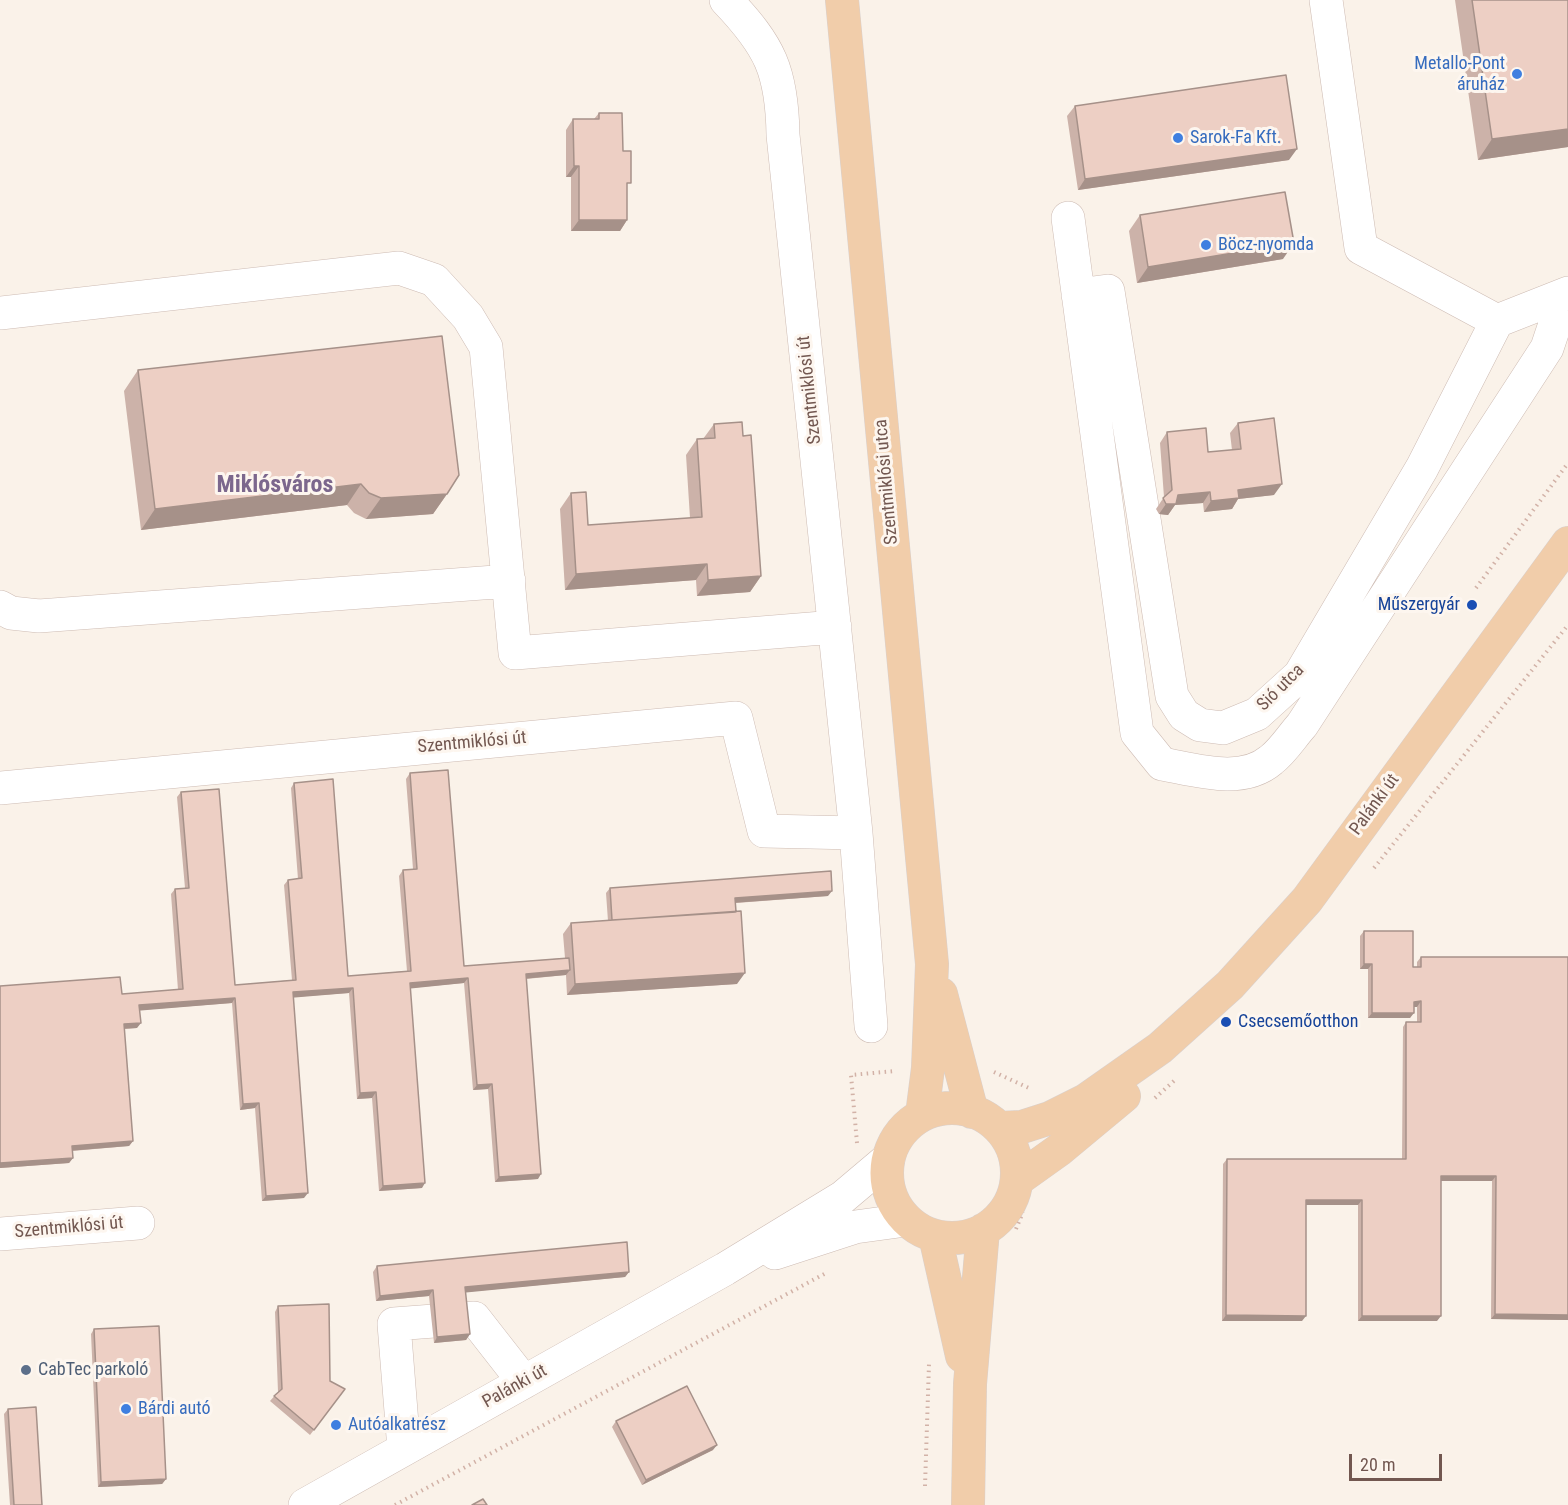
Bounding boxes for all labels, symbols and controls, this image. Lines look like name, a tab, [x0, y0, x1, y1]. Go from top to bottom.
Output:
place label: Metallo-Pont áruház	[1414, 53, 1505, 96]
marker: Metallo-Pont áruház	[1510, 67, 1524, 81]
place label: Sarok-Fa Kft.	[1190, 127, 1282, 149]
marker: Sarok-Fa Kft.	[1171, 131, 1185, 145]
place label: Böcz-nyomda	[1218, 234, 1314, 256]
marker: Böcz-nyomda	[1199, 238, 1213, 252]
street label: Szentmiklósi út	[794, 335, 826, 445]
street label: Szentmiklósi utca	[871, 418, 903, 546]
district label: Miklósváros	[217, 472, 333, 500]
place label: Műszergyár	[1378, 594, 1460, 616]
marker: Műszergyár	[1465, 598, 1479, 612]
street label: Sió utca	[1253, 660, 1309, 716]
street label: Szentmiklósi út	[417, 727, 527, 759]
street label: Palánki út	[1346, 770, 1404, 840]
place label: Csecsemőotthon	[1238, 1011, 1359, 1033]
marker: Csecsemőotthon	[1219, 1015, 1233, 1029]
street label: Szentmiklósi út	[14, 1212, 124, 1244]
place label: CabTec parkoló	[38, 1359, 148, 1381]
street label: Palánki út	[479, 1360, 551, 1414]
marker: CabTec parkoló	[19, 1363, 33, 1377]
place label: Bárdi autó	[138, 1398, 210, 1420]
marker: Bárdi autó	[119, 1402, 133, 1416]
place label: Autóalkatrész	[348, 1414, 446, 1436]
marker: Autóalkatrész	[329, 1418, 343, 1432]
scale bar	[1352, 1442, 1445, 1480]
text: 20 m	[1360, 1454, 1395, 1475]

